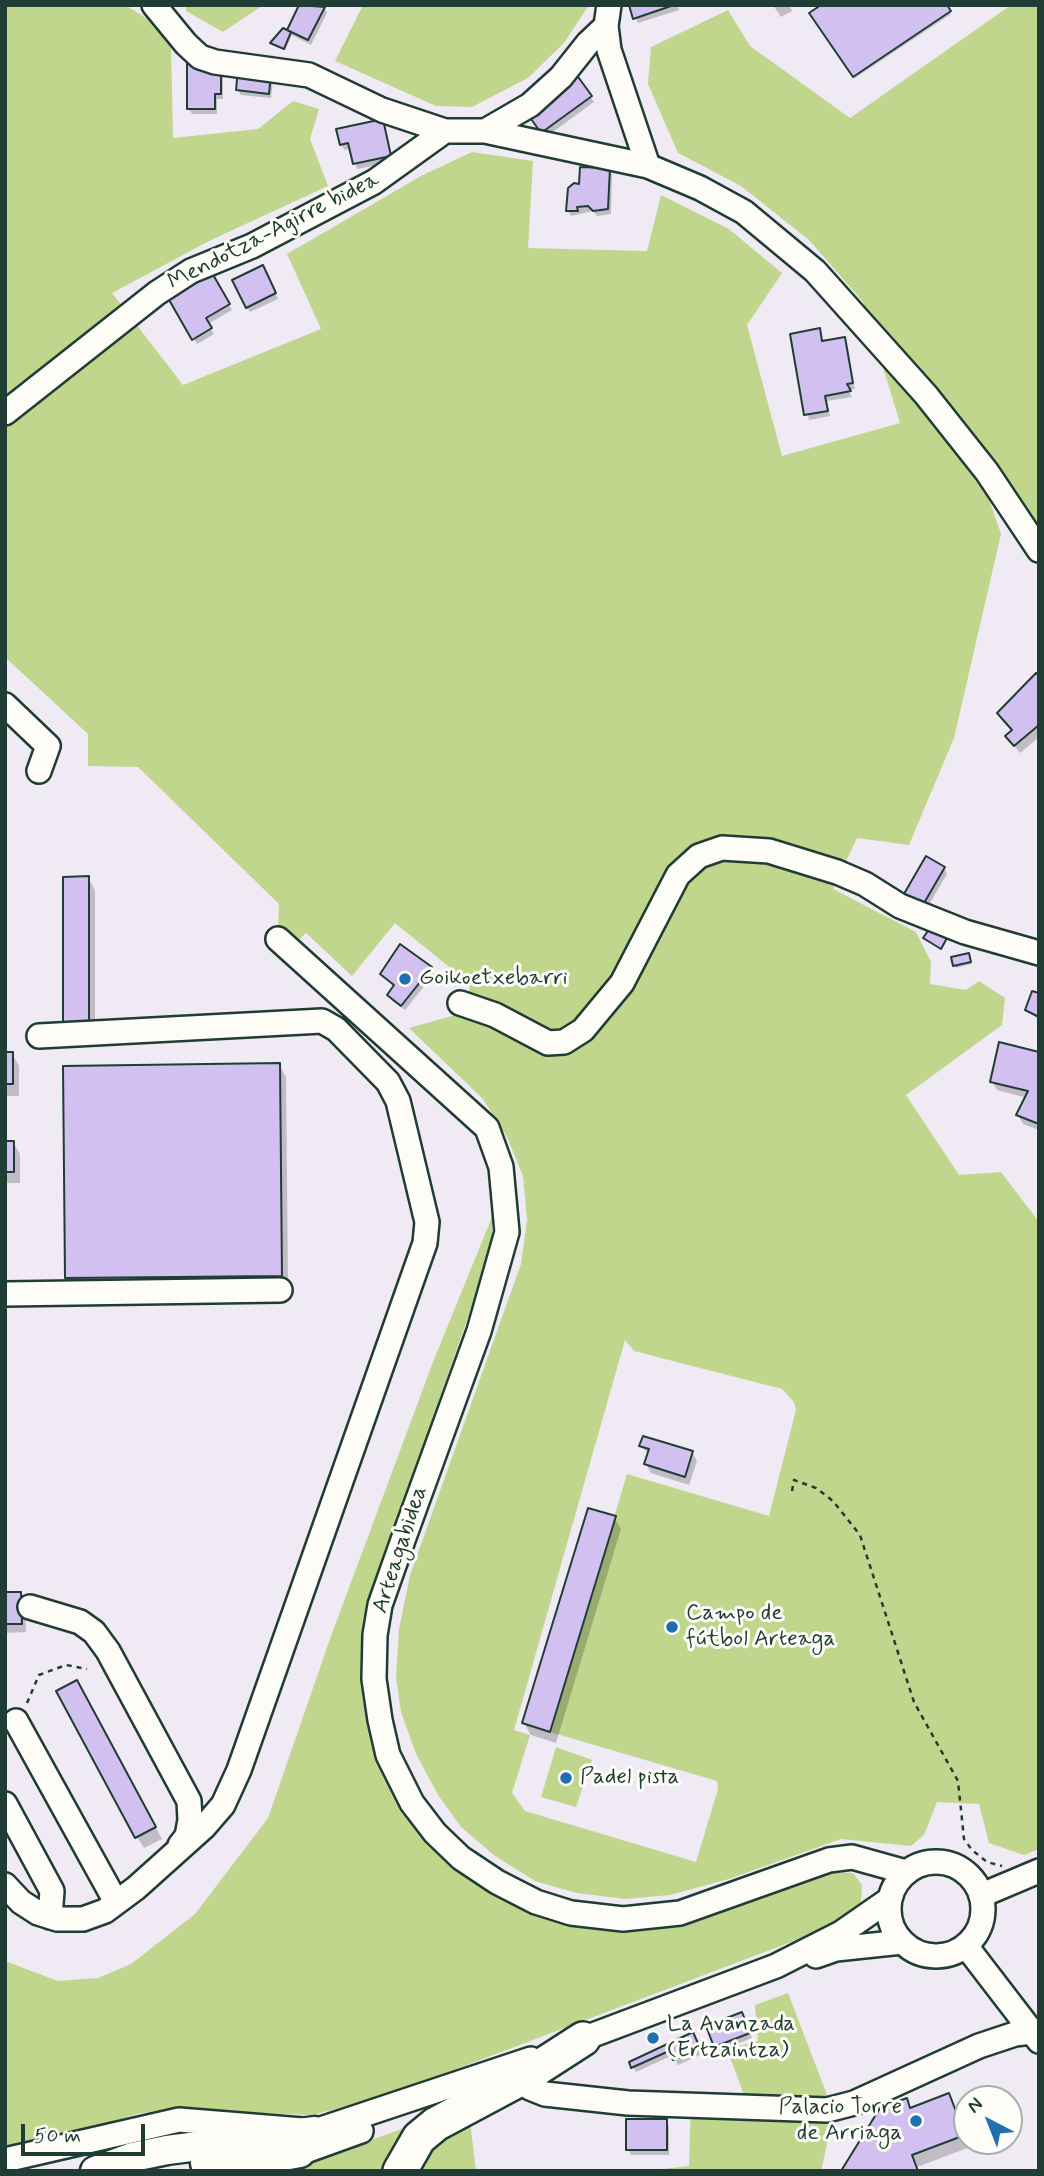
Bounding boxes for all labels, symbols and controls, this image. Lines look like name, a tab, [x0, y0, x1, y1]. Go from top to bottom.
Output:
street label: Mendotza-Agirre bidea	[164, 167, 384, 297]
place label: Goikoetxebarri	[419, 965, 568, 993]
marker: Goikoetxebarri	[397, 971, 413, 987]
street label: Arteagabidea	[367, 1483, 435, 1617]
place label: Campo de fútbol Arteaga	[686, 1600, 835, 1654]
marker: Campo de fútbol Arteaga	[664, 1619, 680, 1635]
place label: Padel pista	[580, 1764, 679, 1792]
marker: Padel pista	[558, 1770, 574, 1786]
place label: La Avanzada (Ertzaintza)	[667, 2011, 795, 2065]
marker: La Avanzada (Ertzaintza)	[645, 2030, 661, 2046]
north arrow	[953, 2085, 1023, 2155]
text: N	[962, 2092, 988, 2119]
place label: Palacio Torre de Arriaga	[778, 2094, 902, 2148]
scale bar	[24, 2110, 149, 2154]
marker: Palacio Torre de Arriaga	[908, 2113, 924, 2129]
text: 50 m	[34, 2122, 81, 2150]

